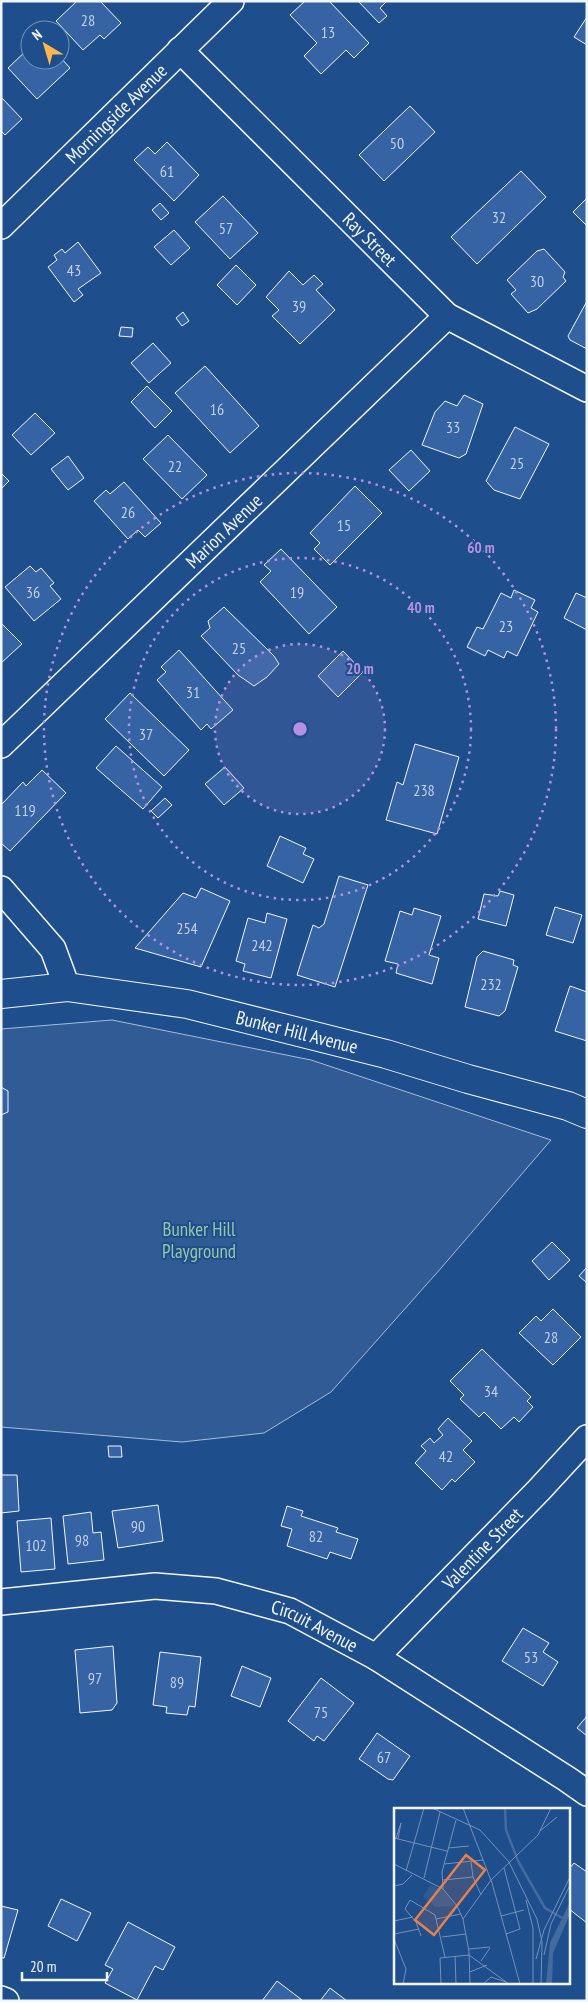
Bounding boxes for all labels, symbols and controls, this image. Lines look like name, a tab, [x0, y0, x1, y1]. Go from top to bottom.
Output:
house number: 28	[81, 10, 95, 30]
north arrow	[20, 20, 70, 70]
house number: 13	[321, 22, 335, 42]
text: N	[28, 25, 46, 44]
street label: Morningside Avenue	[60, 58, 172, 168]
house number: 50	[390, 133, 404, 153]
house number: 61	[160, 161, 174, 181]
street label: Ray Street	[338, 207, 403, 272]
house number: 32	[492, 207, 506, 227]
house number: 57	[219, 218, 233, 238]
house number: 43	[67, 260, 81, 280]
house number: 30	[530, 271, 544, 291]
house number: 39	[292, 296, 306, 316]
house number: 16	[210, 399, 224, 419]
house number: 33	[446, 417, 460, 437]
house number: 25	[510, 453, 524, 473]
house number: 22	[168, 456, 182, 476]
street label: Marion Avenue	[180, 488, 267, 573]
house number: 26	[121, 502, 135, 522]
house number: 15	[337, 515, 351, 535]
text: 60 m	[467, 538, 495, 557]
house number: 36	[26, 582, 40, 602]
house number: 19	[290, 582, 304, 602]
text: 40 m	[407, 598, 435, 617]
house number: 23	[499, 616, 513, 636]
house number: 25	[232, 638, 246, 658]
text: 20 m	[346, 659, 374, 678]
house number: 31	[186, 682, 200, 702]
centre of rings	[291, 720, 309, 738]
house number: 37	[139, 724, 153, 744]
house number: 238	[413, 780, 435, 800]
house number: 119	[14, 800, 36, 820]
house number: 254	[176, 918, 198, 938]
house number: 242	[251, 935, 273, 955]
house number: 232	[480, 974, 502, 994]
street label: Bunker Hill Avenue	[234, 1005, 361, 1059]
park label: Bunker Hill Playground	[162, 1217, 236, 1263]
house number: 28	[544, 1327, 558, 1347]
house number: 34	[484, 1381, 498, 1401]
house number: 42	[439, 1446, 453, 1466]
street label: Valentine Street	[436, 1502, 528, 1595]
house number: 90	[131, 1516, 145, 1536]
house number: 82	[309, 1526, 323, 1546]
house number: 98	[75, 1530, 89, 1550]
house number: 102	[25, 1535, 47, 1555]
street label: Circuit Avenue	[269, 1595, 362, 1657]
house number: 53	[524, 1647, 538, 1667]
house number: 97	[88, 1668, 102, 1688]
house number: 89	[170, 1672, 184, 1692]
house number: 75	[314, 1702, 328, 1722]
house number: 67	[377, 1747, 391, 1767]
inset map	[394, 1808, 570, 1984]
scale bar	[22, 1950, 108, 1982]
text: 20 m	[30, 1957, 56, 1976]

